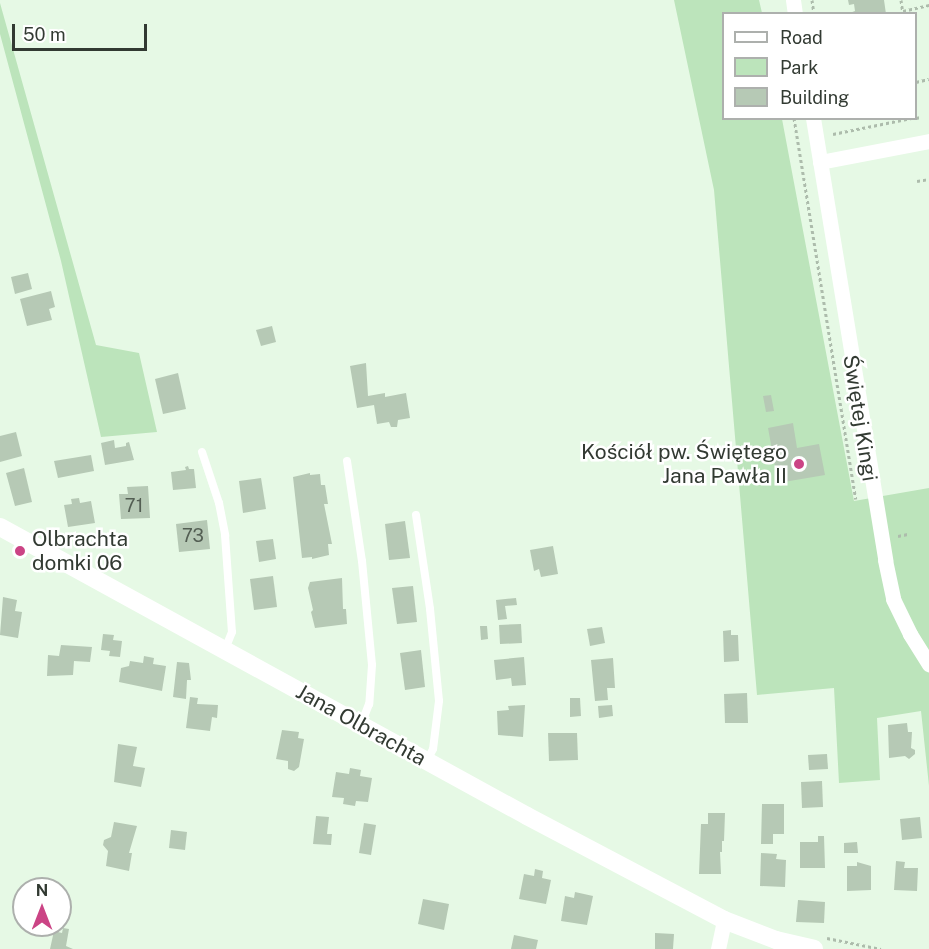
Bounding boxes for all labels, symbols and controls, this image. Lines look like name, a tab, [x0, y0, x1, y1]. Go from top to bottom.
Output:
scale bar	[15, 12, 150, 50]
legend	[722, 12, 917, 120]
text: 50 m	[23, 24, 66, 45]
text: Road	[780, 27, 823, 48]
text: Park	[780, 57, 818, 78]
text: Building	[780, 87, 849, 108]
street label: Świętej Kingi	[838, 353, 882, 483]
place label: Kościół pw. Świętego Jana Pawła II	[581, 439, 787, 489]
marker: Kościół pw. Świętego Jana Pawła II	[792, 457, 806, 471]
house number: 71	[125, 495, 143, 517]
house number: 73	[182, 525, 204, 547]
place label: Olbrachta domki 06	[32, 526, 128, 576]
marker: Olbrachta domki 06	[13, 544, 27, 558]
street label: Jana Olbrachta	[292, 679, 430, 771]
north arrow	[12, 877, 72, 937]
text: N	[36, 881, 48, 900]

